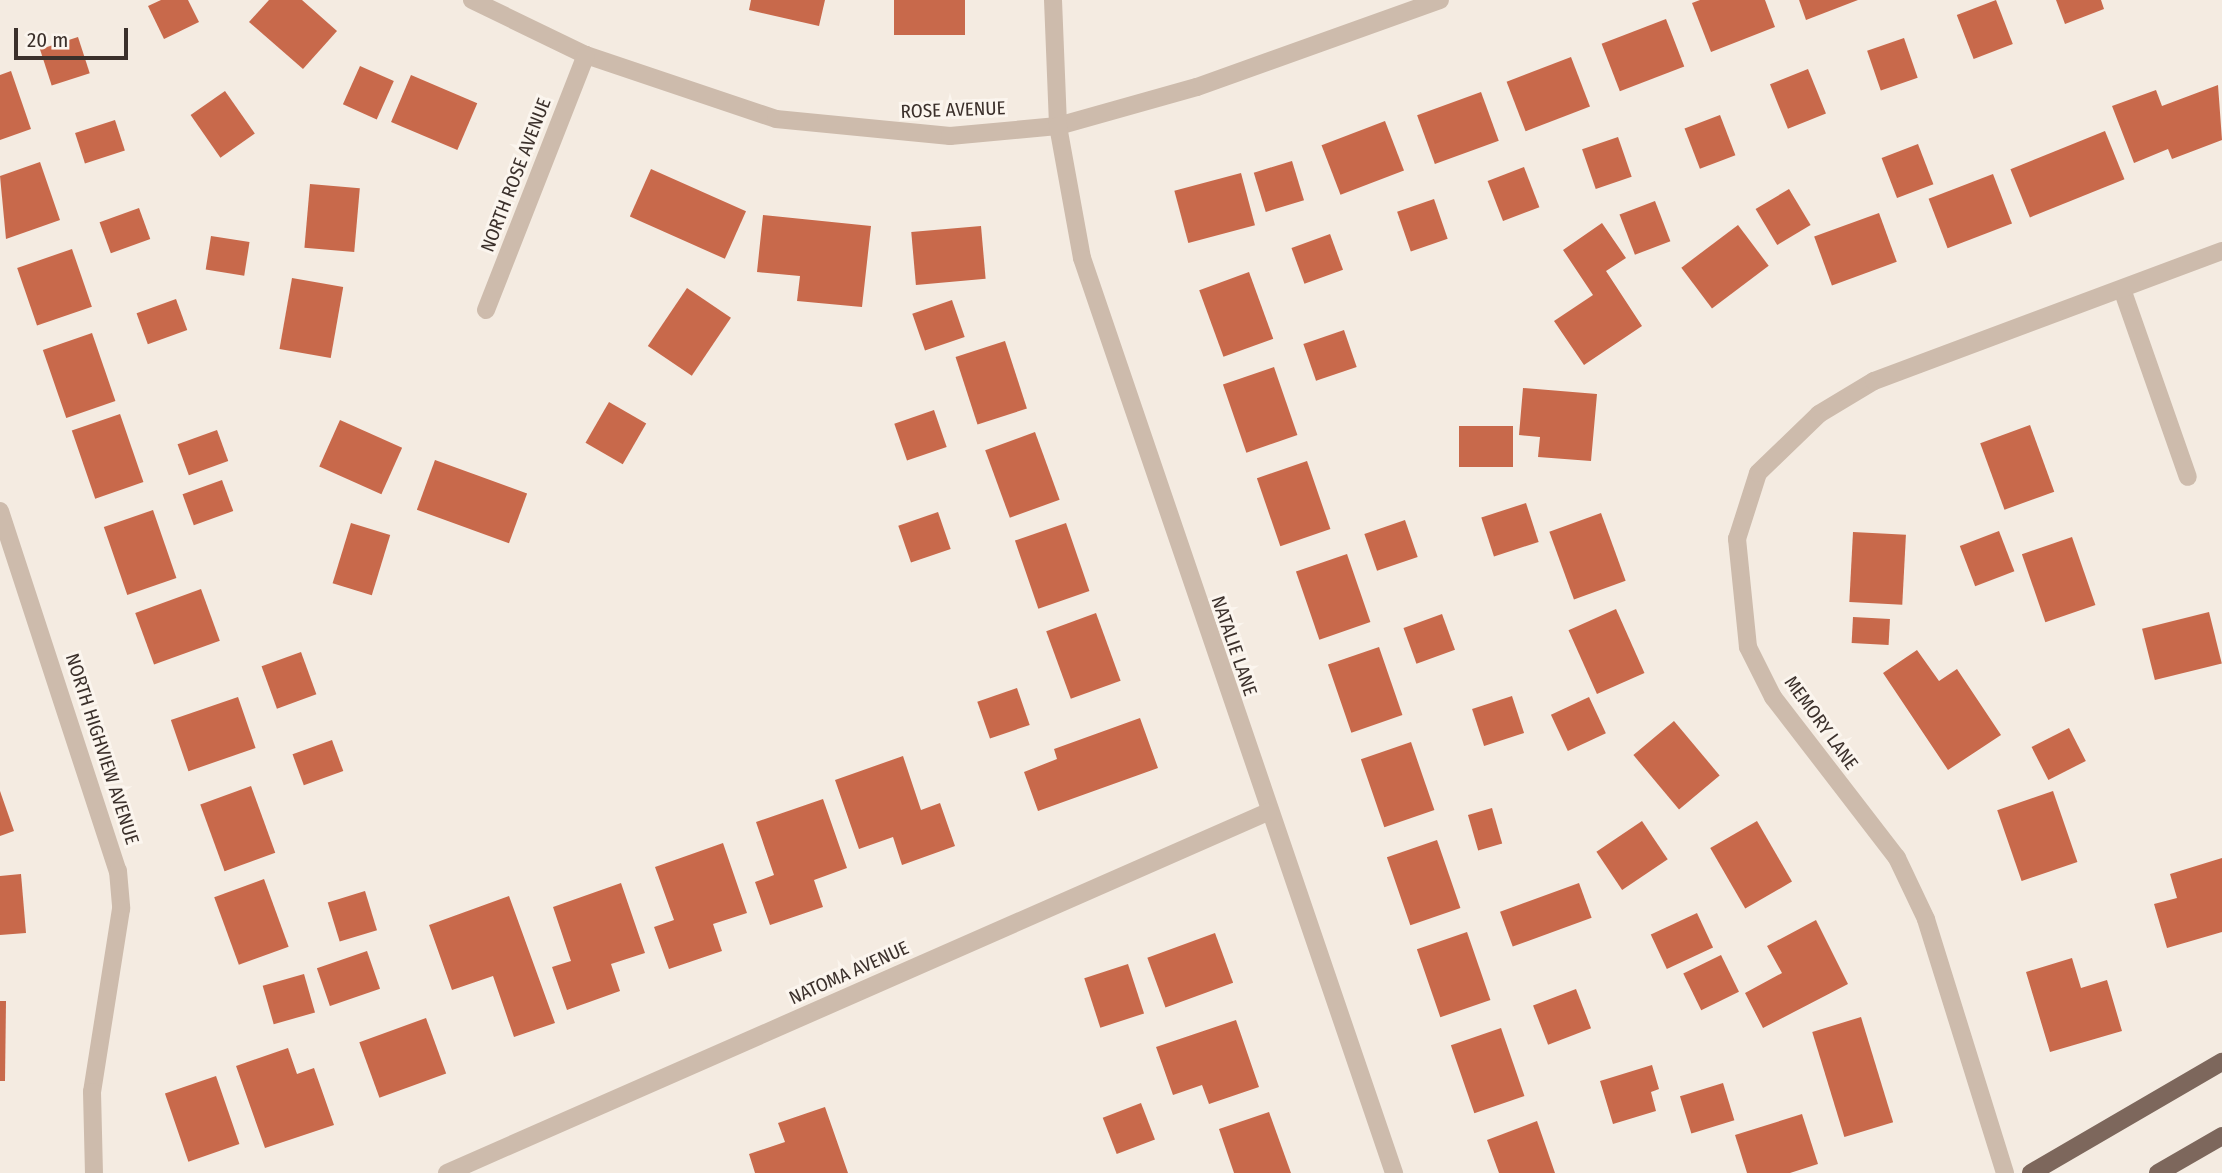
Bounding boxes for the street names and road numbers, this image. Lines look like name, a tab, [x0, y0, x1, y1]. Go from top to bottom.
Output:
street label: NORTH ROSE AVENUE	[476, 95, 556, 255]
street label: ROSE AVENUE	[900, 97, 1006, 123]
street label: NATALIE LANE	[1206, 593, 1262, 699]
street label: NORTH HIGHVIEW AVENUE	[60, 651, 144, 847]
street label: MEMORY LANE	[1779, 672, 1863, 774]
street label: NATOMA AVENUE	[786, 936, 912, 1010]

